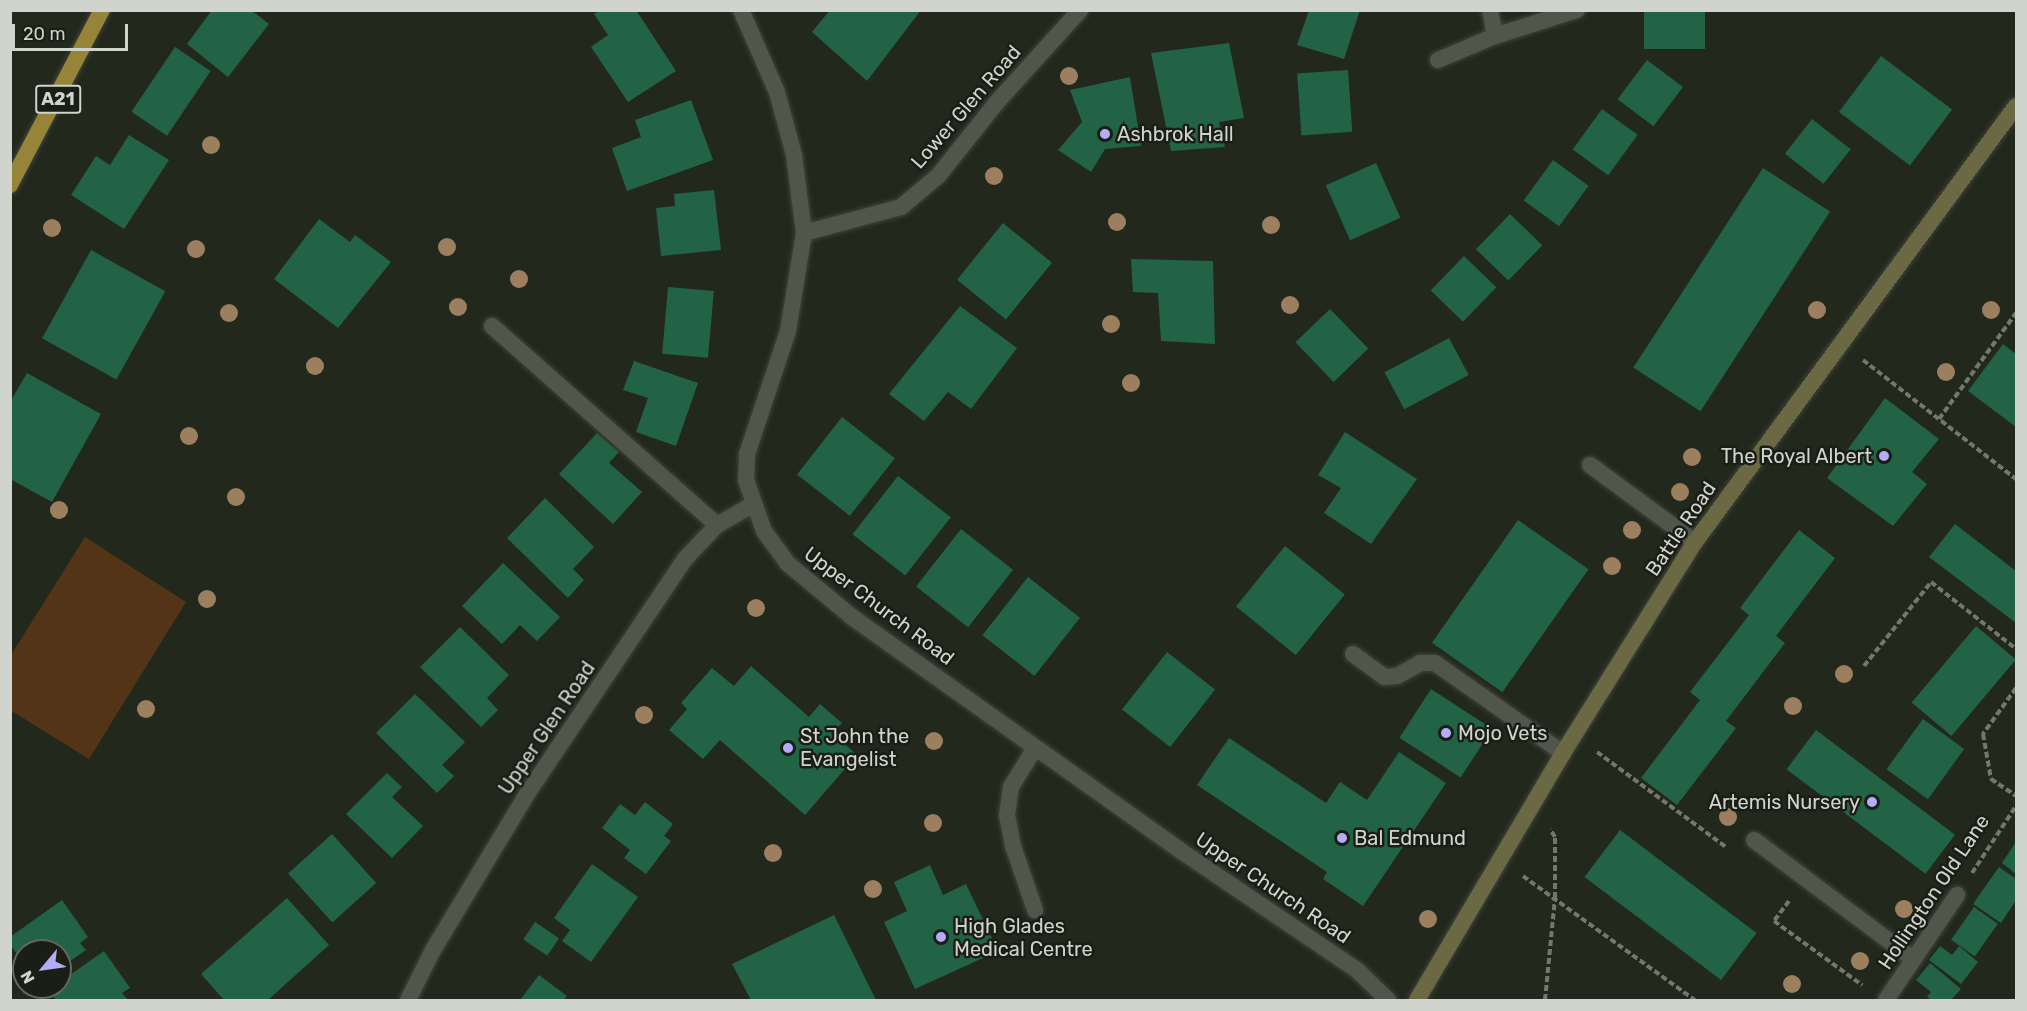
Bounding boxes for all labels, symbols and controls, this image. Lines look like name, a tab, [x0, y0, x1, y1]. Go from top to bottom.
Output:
scale bar	[15, 12, 130, 50]
text: 20 m	[23, 23, 65, 45]
street label: Lower Glen Road	[906, 40, 1026, 174]
road number: A21	[34, 84, 82, 114]
place label: Ashbrok Hall	[1117, 122, 1234, 146]
marker: Ashbrok Hall	[1098, 127, 1112, 141]
place label: The Royal Albert	[1720, 444, 1872, 468]
marker: The Royal Albert	[1877, 449, 1891, 463]
street label: Battle Road	[1641, 477, 1721, 581]
street label: Upper Church Road	[799, 542, 959, 670]
street label: Upper Glen Road	[494, 657, 600, 799]
place label: Mojo Vets	[1458, 721, 1548, 745]
place label: St John the Evangelist	[800, 724, 910, 771]
marker: Mojo Vets	[1439, 726, 1453, 740]
marker: St John the Evangelist	[781, 741, 795, 755]
place label: Artemis Nursery	[1709, 790, 1860, 814]
marker: Artemis Nursery	[1865, 795, 1879, 809]
street label: Hollington Old Lane	[1873, 810, 1995, 974]
place label: Bal Edmund	[1354, 826, 1466, 850]
street label: Upper Church Road	[1191, 827, 1355, 949]
marker: Bal Edmund	[1335, 831, 1349, 845]
place label: High Glades Medical Centre	[954, 914, 1093, 961]
marker: High Glades Medical Centre	[932, 928, 950, 946]
north arrow	[12, 939, 72, 999]
text: N	[16, 967, 39, 987]

